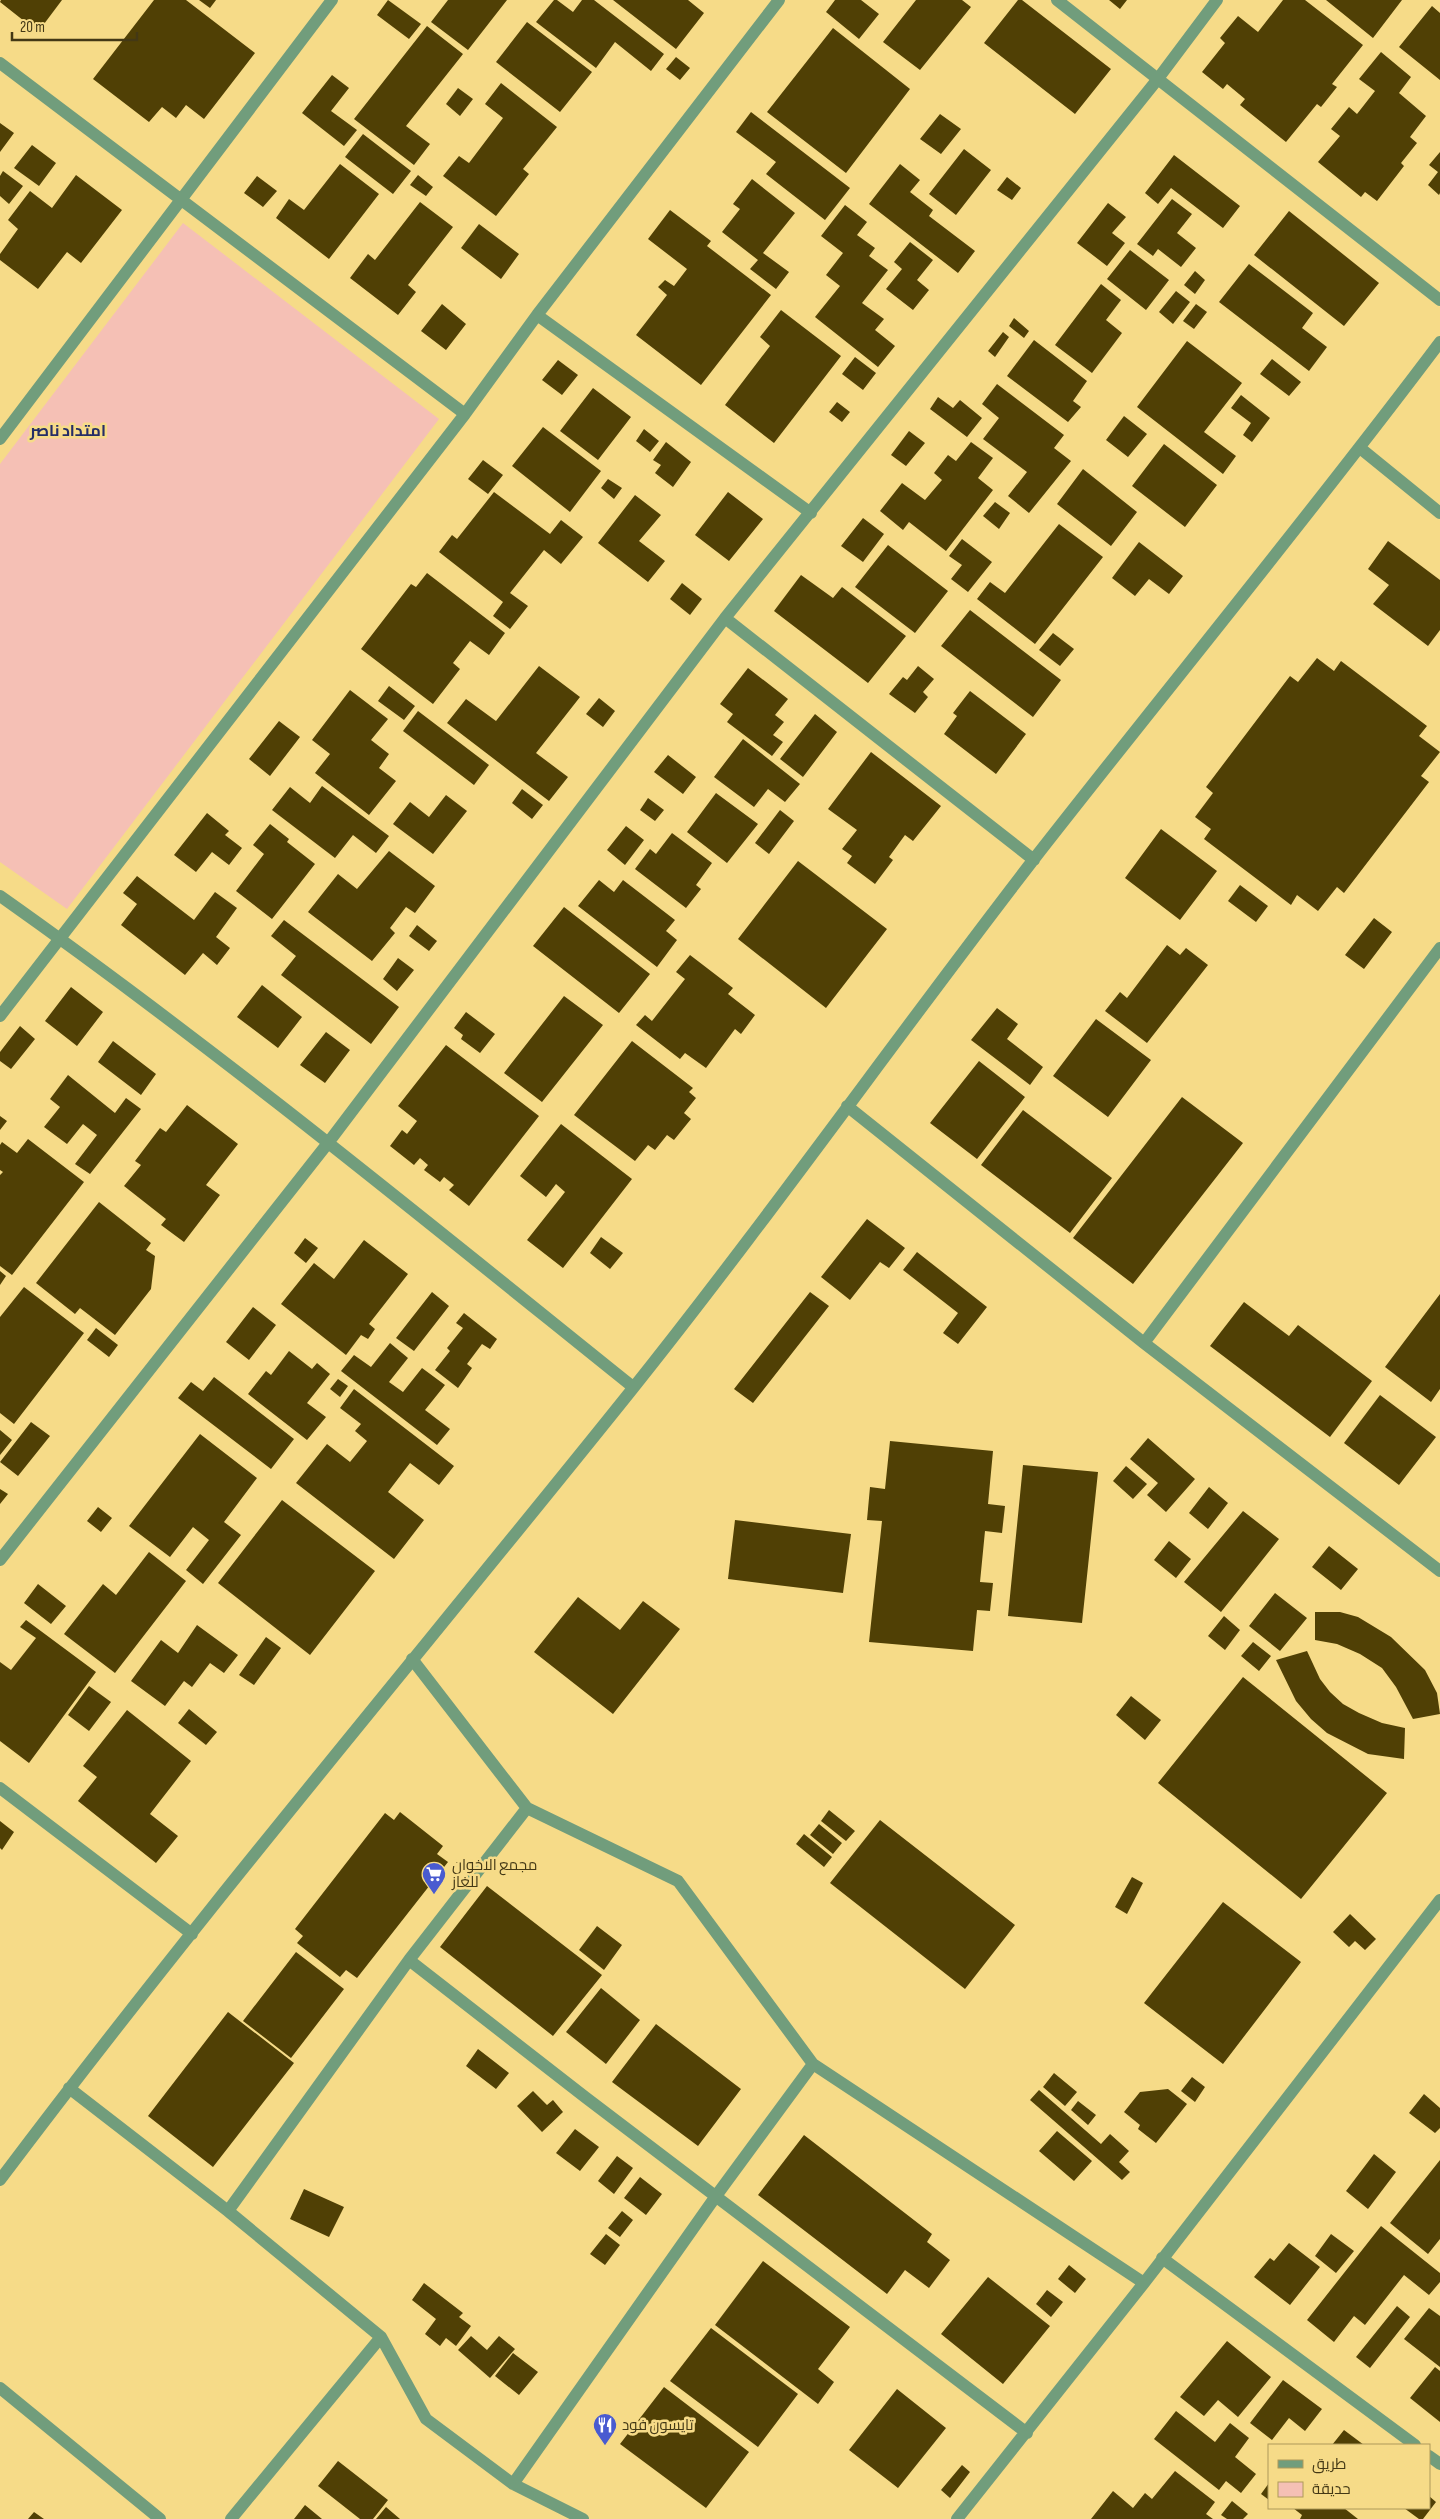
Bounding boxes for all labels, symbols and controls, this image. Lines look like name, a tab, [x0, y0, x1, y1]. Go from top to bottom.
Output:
scale bar	[12, 10, 138, 42]
text: 20 m	[20, 18, 45, 37]
district label: امتداد ناصر	[29, 422, 106, 441]
place label: مجمع الاخوان للغاز	[451, 1856, 537, 1892]
supermarket icon: مجمع الاخوان للغاز	[421, 1861, 447, 1895]
restaurant icon: تايسون فود	[592, 2412, 618, 2446]
place label: تايسون فود	[622, 2416, 693, 2435]
legend	[1268, 2444, 1430, 2509]
text: طريق	[1312, 2455, 1346, 2474]
text: حديقة	[1312, 2480, 1351, 2499]

